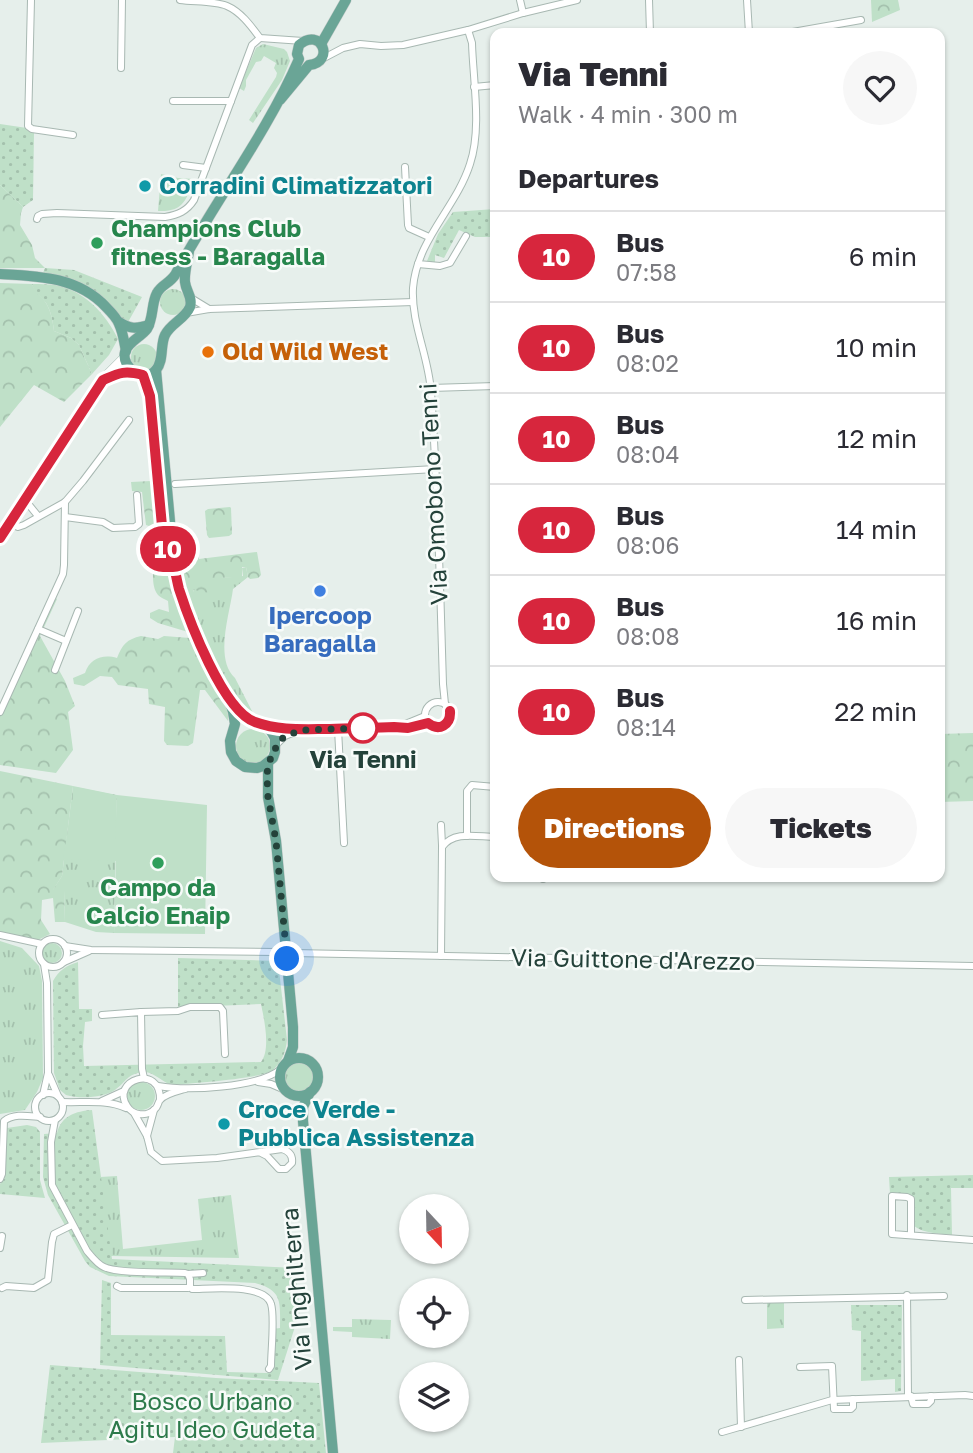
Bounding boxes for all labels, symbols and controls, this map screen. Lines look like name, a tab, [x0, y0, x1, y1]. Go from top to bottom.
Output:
button: heart	[843, 51, 917, 125]
text: Via Tenni	[518, 54, 668, 93]
text: Walk · 4 min · 300 m	[518, 100, 738, 128]
text: Departures	[518, 163, 659, 194]
place label: Corradini Climatizzatori	[159, 170, 432, 199]
marker: Corradini Climatizzatori	[137, 178, 153, 194]
place label: Champions Club fitness - Baragalla	[111, 213, 325, 270]
text: Bus	[616, 227, 664, 258]
marker: Champions Club fitness - Baragalla	[89, 235, 105, 251]
text: 6 min	[849, 241, 917, 272]
text: 10	[543, 242, 570, 271]
text: 07:58	[616, 258, 677, 286]
text: Bus	[616, 318, 664, 349]
text: 10 min	[836, 332, 917, 363]
text: 10	[543, 333, 570, 362]
place label: Old Wild West	[222, 336, 388, 365]
marker: Old Wild West	[200, 344, 216, 360]
text: 08:02	[616, 349, 679, 377]
street label: Via Omobono Tenni	[412, 382, 453, 606]
text: Bus	[616, 409, 664, 440]
text: 12 min	[837, 423, 917, 454]
text: 10	[543, 424, 570, 453]
text: 08:04	[616, 440, 679, 468]
text: Bus	[616, 500, 664, 531]
text: 14 min	[836, 514, 917, 545]
text: 10	[543, 515, 570, 544]
line badge: 10	[136, 526, 200, 572]
text: 08:06	[616, 531, 679, 559]
text: 10	[154, 534, 182, 563]
marker: Ipercoop Baragalla	[312, 583, 328, 599]
text: Bus	[616, 591, 664, 622]
place label: Ipercoop Baragalla	[264, 600, 376, 657]
text: 16 min	[836, 605, 917, 636]
text: 10	[543, 606, 570, 635]
text: 08:08	[616, 622, 679, 650]
text: Bus	[616, 682, 664, 713]
text: 22 min	[834, 696, 917, 727]
text: 10	[543, 697, 570, 726]
marker: Via Tenni	[348, 713, 378, 743]
text: 08:14	[616, 713, 676, 741]
place label: Via Tenni	[310, 744, 416, 773]
button: Directions	[518, 788, 711, 868]
button: Tickets	[725, 788, 917, 868]
marker: Campo da Calcio Enaip	[150, 855, 166, 871]
place label: Campo da Calcio Enaip	[86, 872, 230, 929]
your location	[269, 941, 304, 976]
street label: Via Guittone d'Arezzo	[511, 942, 755, 975]
place label: Croce Verde - Pubblica Assistenza	[238, 1094, 474, 1151]
marker: Croce Verde - Pubblica Assistenza	[216, 1116, 232, 1132]
north arrow	[399, 1194, 469, 1264]
map controls	[399, 1194, 469, 1432]
street label: Via Inghilterra	[274, 1207, 317, 1372]
button: locate	[399, 1278, 469, 1348]
button: layers	[399, 1362, 469, 1432]
park label: Bosco Urbano Agitu Ideo Gudeta	[108, 1386, 316, 1443]

